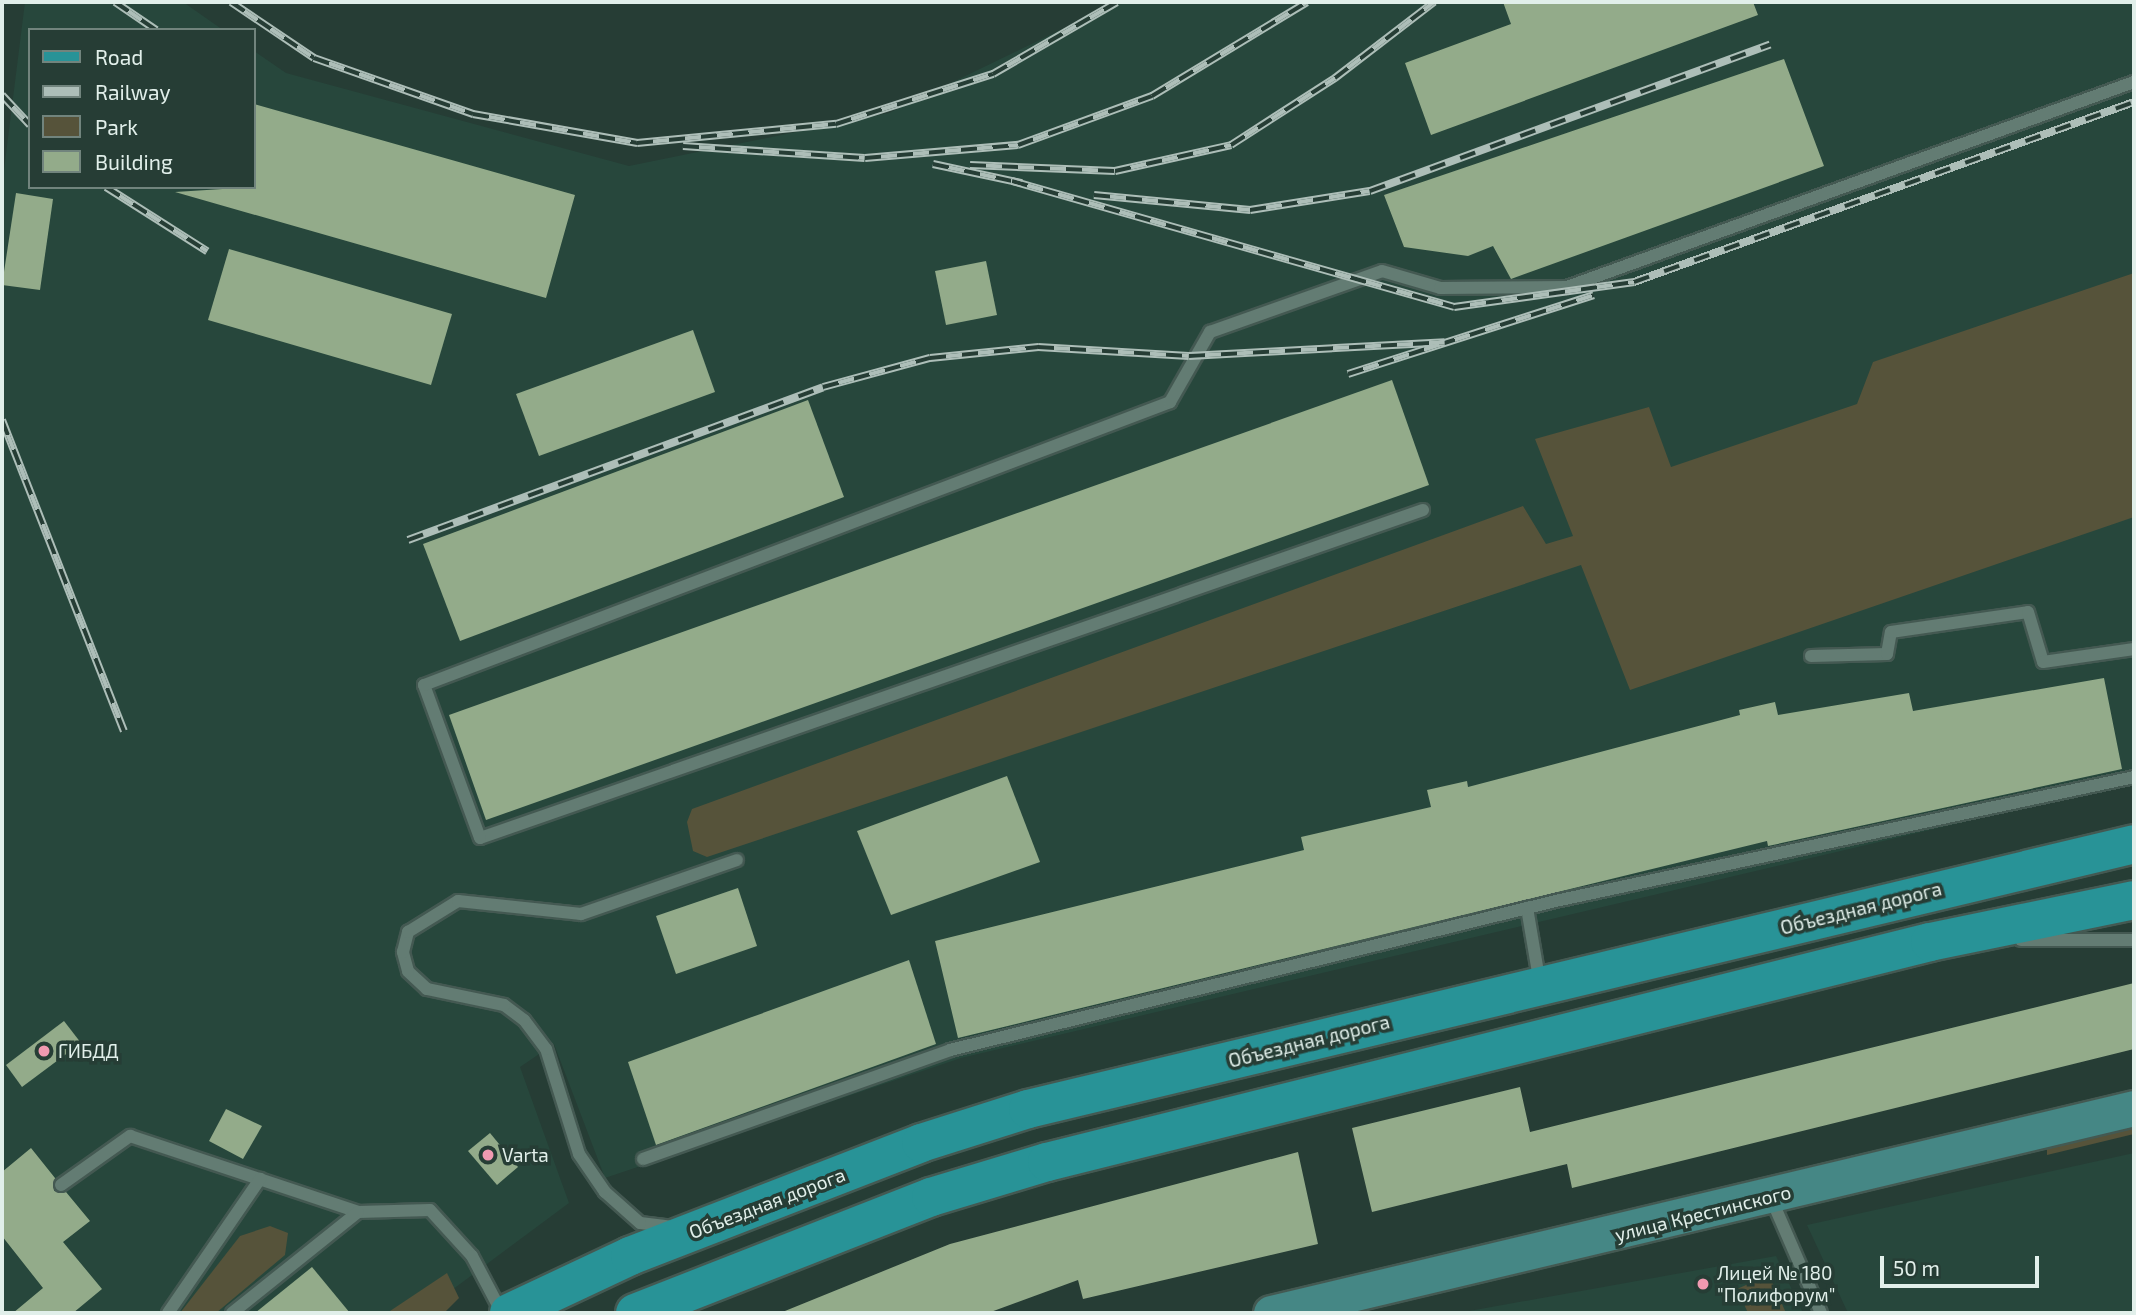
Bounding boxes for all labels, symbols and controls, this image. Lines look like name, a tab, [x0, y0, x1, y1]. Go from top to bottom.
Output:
legend	[28, 28, 256, 189]
text: Road	[95, 44, 143, 69]
text: Railway	[95, 79, 171, 104]
text: Park	[95, 114, 138, 139]
text: Building	[95, 149, 173, 174]
street label: Объездная дорога	[1778, 877, 1944, 939]
street label: Объездная дорога	[1226, 1010, 1392, 1072]
place label: ГИБДД	[58, 1040, 119, 1062]
marker: ГИБДД	[36, 1043, 52, 1059]
place label: Varta	[502, 1144, 549, 1166]
marker: Varta	[480, 1147, 496, 1163]
street label: Объездная дорога	[686, 1163, 848, 1243]
street label: улица Крестинского	[1613, 1180, 1793, 1246]
scale bar	[1884, 1242, 2043, 1286]
text: 50 m	[1893, 1255, 1940, 1280]
place label: Лицей № 180 "Полифорум"	[1717, 1262, 1835, 1306]
marker: Лицей № 180 "Полифорум"	[1695, 1276, 1711, 1292]

